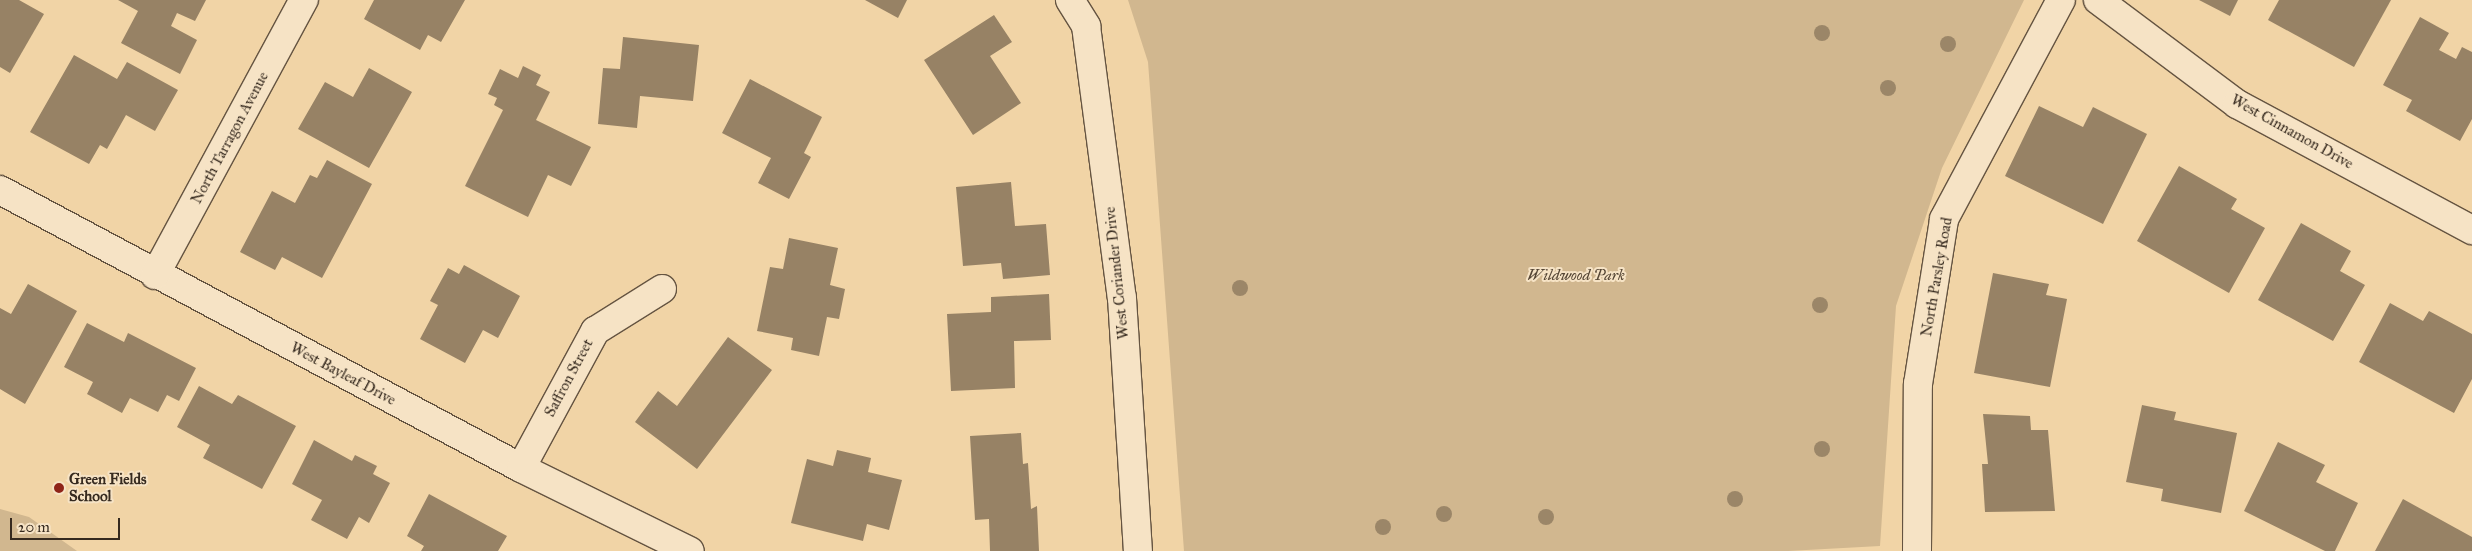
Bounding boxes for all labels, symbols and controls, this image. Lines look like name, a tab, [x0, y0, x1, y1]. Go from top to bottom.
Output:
street label: North Tarragon Avenue	[188, 69, 272, 207]
street label: West Cinnamon Drive	[2228, 91, 2356, 173]
street label: West Coriander Drive	[1101, 206, 1133, 340]
street label: North Parsley Road	[1918, 216, 1956, 338]
park label: Wildwood Park	[1527, 267, 1625, 285]
street label: Saffron Street	[541, 336, 597, 420]
street label: West Bayleaf Drive	[287, 339, 399, 409]
place label: Green Fields School	[69, 470, 146, 505]
marker: Green Fields School	[53, 482, 65, 494]
scale bar	[12, 508, 122, 540]
text: 20 m	[18, 518, 50, 536]

